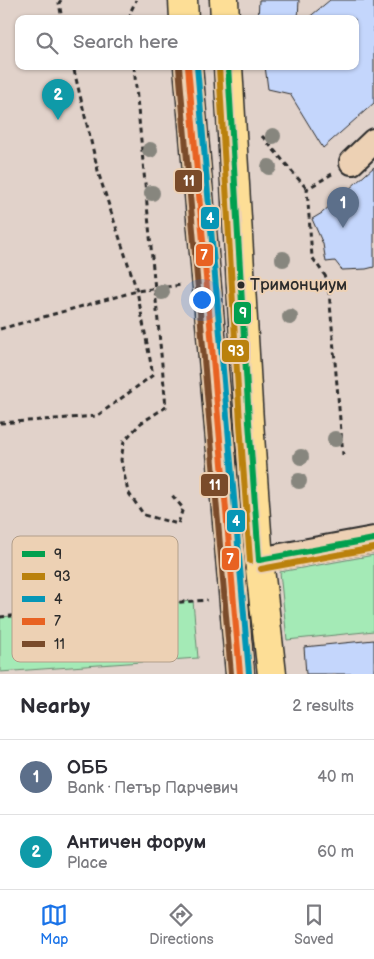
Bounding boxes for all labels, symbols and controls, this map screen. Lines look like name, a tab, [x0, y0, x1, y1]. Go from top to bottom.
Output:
search box	[15, 15, 359, 70]
icon: search	[33, 29, 61, 57]
text: Search here	[73, 31, 178, 54]
pin: 2	[42, 79, 74, 120]
line badge: 11	[174, 169, 203, 193]
text: 11	[183, 173, 195, 190]
pin: 1	[327, 187, 359, 228]
line badge: 4	[200, 206, 220, 230]
text: 4	[206, 210, 215, 227]
line badge: 7	[195, 243, 214, 267]
text: 7	[200, 247, 208, 264]
place label: Тримонциум	[250, 275, 347, 295]
marker: Тримонциум	[236, 280, 246, 290]
your location	[189, 287, 215, 313]
line badge: 9	[233, 301, 252, 325]
text: 9	[239, 305, 247, 322]
line badge: 93	[221, 339, 250, 363]
text: 93	[228, 343, 244, 360]
line badge: 11	[200, 473, 229, 497]
text: 11	[209, 477, 221, 494]
line badge: 4	[226, 509, 246, 533]
text: 4	[232, 513, 241, 530]
legend	[12, 536, 178, 662]
text: 9	[54, 546, 62, 563]
line badge: 7	[221, 547, 240, 571]
text: 7	[226, 551, 234, 568]
text: 93	[54, 568, 71, 585]
text: 4	[54, 591, 63, 608]
text: 7	[54, 613, 61, 630]
text: 11	[54, 636, 65, 653]
text: Nearby	[20, 694, 90, 719]
text: 2 results	[292, 697, 354, 716]
text: ОББ	[67, 756, 108, 779]
text: 1	[33, 768, 39, 787]
text: 40 m	[317, 768, 354, 787]
text: Bank · Петър Парчевич	[67, 779, 238, 798]
text: Античен форум	[67, 831, 206, 854]
text: 2	[31, 843, 41, 862]
text: 60 m	[317, 843, 354, 862]
text: Place	[67, 854, 108, 873]
tab: Map	[40, 901, 69, 948]
tab: Directions	[149, 901, 214, 948]
tab: Saved	[294, 901, 334, 948]

